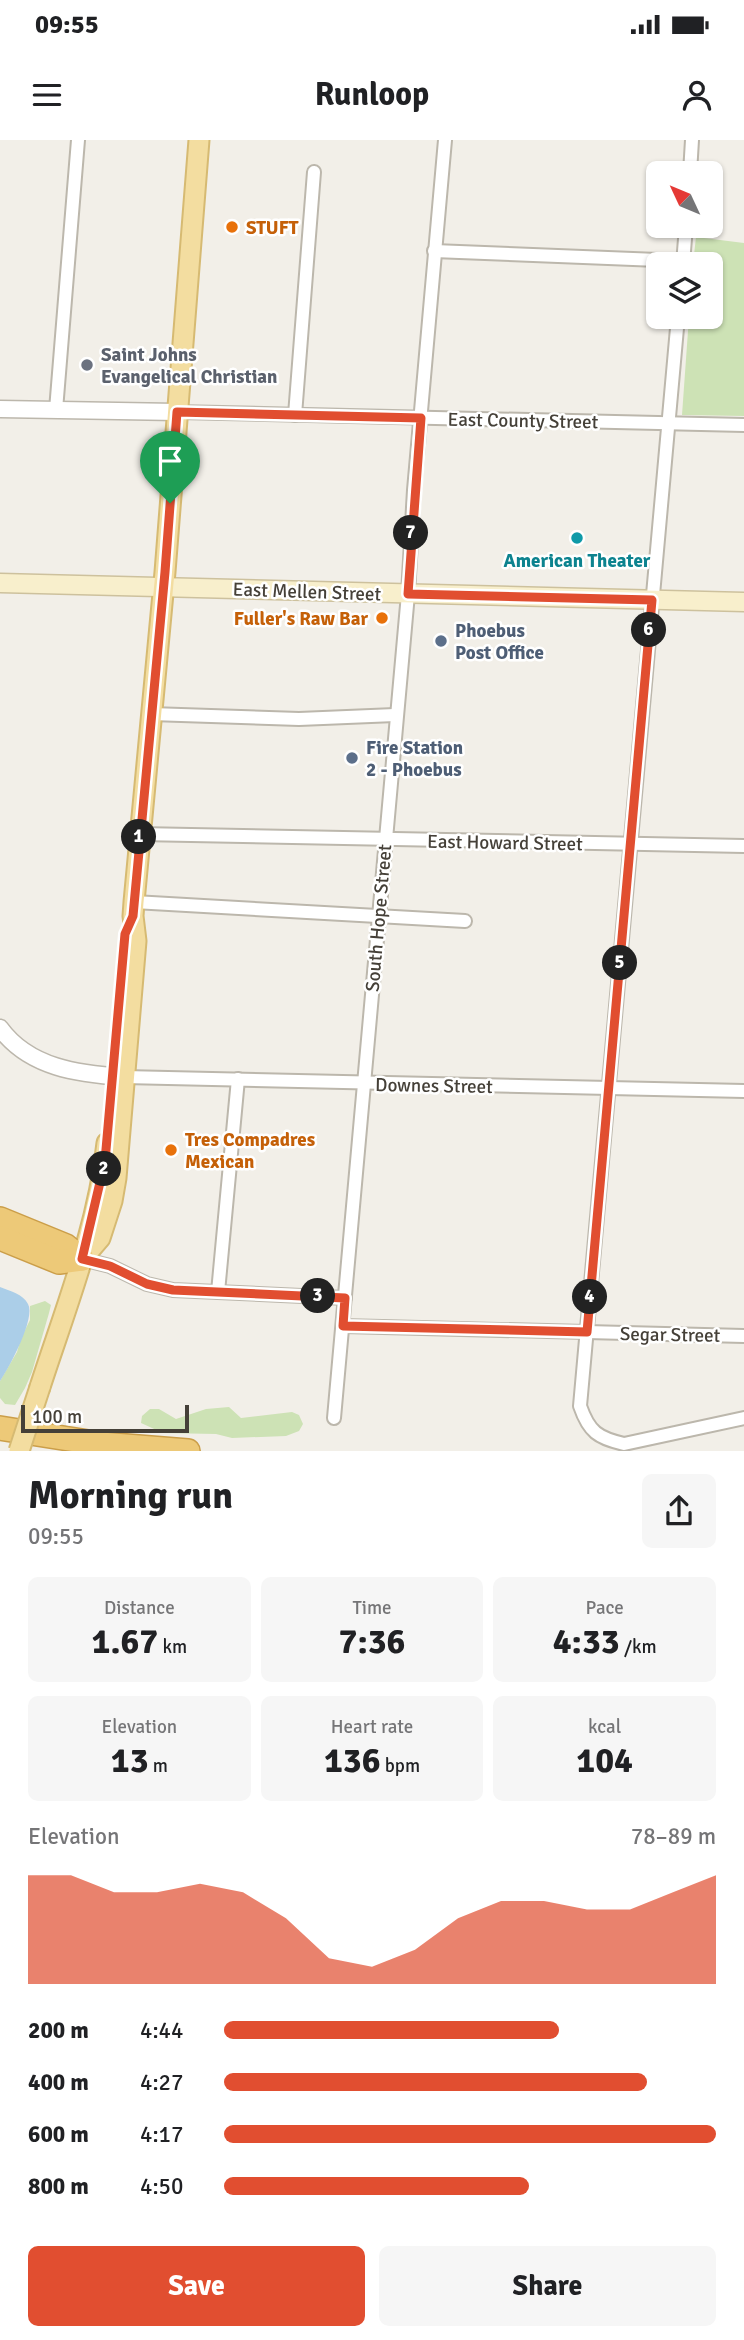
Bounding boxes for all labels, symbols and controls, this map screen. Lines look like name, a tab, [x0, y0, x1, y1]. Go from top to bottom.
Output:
text: 09:55	[35, 9, 99, 41]
text: Runloop	[315, 75, 429, 114]
icon: menu	[28, 76, 66, 114]
icon: person	[678, 76, 716, 114]
north arrow	[646, 161, 723, 238]
map controls	[646, 161, 723, 329]
place label: STUFT	[246, 216, 299, 240]
marker: STUFT	[224, 219, 240, 235]
button: layers	[646, 252, 723, 329]
place label: Saint Johns Evangelical Christian	[101, 343, 277, 389]
marker: Saint Johns Evangelical Christian	[79, 357, 95, 373]
street label: East County Street	[447, 408, 599, 434]
pin	[140, 431, 200, 503]
icon: arrive	[151, 442, 189, 480]
pin: 7	[394, 516, 428, 550]
text: 7	[405, 520, 416, 544]
marker: American Theater	[569, 530, 585, 546]
place label: American Theater	[504, 549, 651, 573]
street label: East Mellen Street	[232, 577, 382, 607]
place label: Fuller's Raw Bar	[234, 607, 368, 631]
marker: Fuller's Raw Bar	[374, 610, 390, 626]
pin: 6	[632, 612, 666, 648]
text: 6	[643, 617, 654, 641]
place label: Phoebus Post Office	[455, 619, 544, 665]
marker: Phoebus Post Office	[433, 633, 449, 649]
place label: Fire Station 2 - Phoebus	[366, 736, 463, 782]
marker: Fire Station 2 - Phoebus	[344, 750, 360, 766]
pin: 1	[122, 820, 156, 854]
text: 1	[133, 824, 144, 848]
street label: East Howard Street	[427, 830, 583, 856]
street label: South Hope Street	[361, 843, 397, 993]
pin: 5	[602, 946, 638, 980]
text: 5	[614, 950, 625, 974]
street label: Downes Street	[375, 1073, 493, 1099]
place label: Tres Compadres Mexican	[185, 1128, 315, 1174]
marker: Tres Compadres Mexican	[163, 1142, 179, 1158]
pin: 2	[86, 1152, 122, 1186]
text: 2	[98, 1156, 109, 1180]
pin: 3	[300, 1278, 336, 1314]
pin: 4	[572, 1280, 608, 1314]
text: 3	[312, 1283, 323, 1307]
text: 4	[584, 1284, 595, 1308]
street label: Segar Street	[620, 1322, 721, 1348]
scale bar	[21, 1402, 189, 1434]
text: 100 m	[32, 1405, 82, 1429]
text: Morning run	[28, 1472, 233, 1519]
button: share	[642, 1474, 716, 1548]
text: 09:55	[28, 1522, 84, 1551]
text: Distance	[104, 1596, 175, 1620]
text: Time	[352, 1596, 392, 1620]
text: Pace	[586, 1596, 624, 1620]
text: 1.67	[92, 1620, 158, 1663]
text: 7:36	[338, 1620, 406, 1663]
text: 4:33	[553, 1620, 620, 1663]
text: km	[158, 1635, 187, 1659]
text: /km	[620, 1635, 657, 1659]
text: Elevation	[101, 1715, 177, 1739]
text: Heart rate	[331, 1715, 413, 1739]
text: kcal	[588, 1715, 621, 1739]
text: 13	[111, 1739, 149, 1782]
text: 136	[324, 1739, 381, 1782]
text: 104	[576, 1739, 633, 1782]
text: m	[149, 1754, 168, 1778]
text: bpm	[381, 1754, 420, 1778]
text: Elevation	[28, 1822, 120, 1851]
text: 78–89 m	[631, 1822, 716, 1851]
text: 200 m	[28, 2016, 89, 2045]
text: 4:44	[140, 2016, 183, 2045]
text: 400 m	[28, 2068, 89, 2097]
text: 4:27	[140, 2068, 183, 2097]
text: 600 m	[28, 2120, 89, 2149]
text: 4:17	[140, 2120, 183, 2149]
text: 800 m	[28, 2172, 89, 2201]
text: 4:50	[140, 2172, 183, 2201]
button: Save	[28, 2246, 365, 2326]
button: Share	[379, 2246, 716, 2326]

